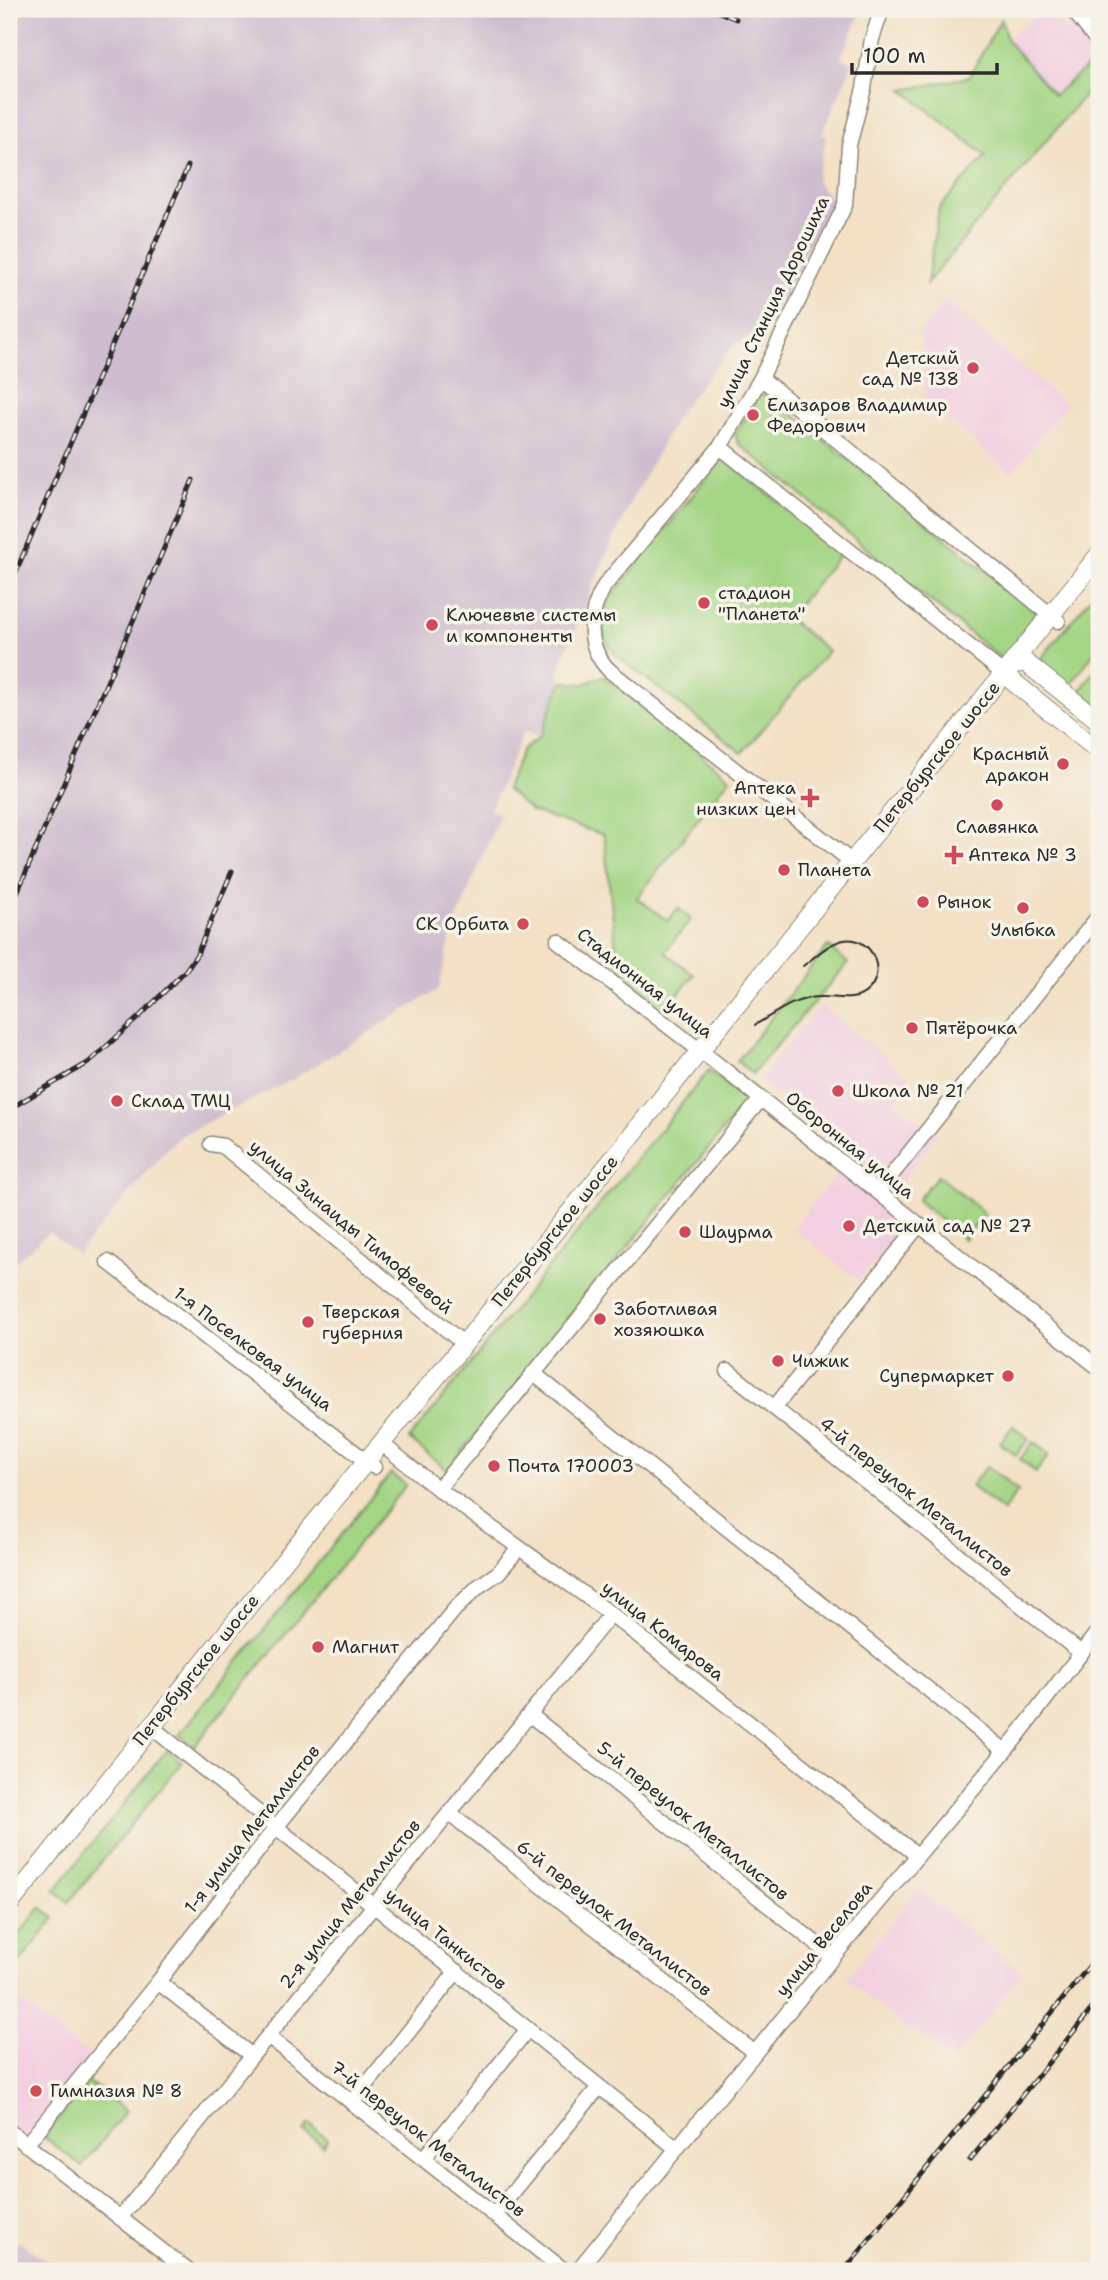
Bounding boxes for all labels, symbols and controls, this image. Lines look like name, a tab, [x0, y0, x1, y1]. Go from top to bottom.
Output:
scale bar	[852, 32, 998, 76]
text: 100 m	[863, 42, 926, 70]
street label: улица Станция Дорошиха	[711, 192, 835, 412]
place label: Детский сад № 138	[862, 346, 959, 391]
marker: Детский сад № 138	[965, 360, 981, 376]
place label: Елизаров Владимир Федорович	[767, 393, 947, 438]
marker: Елизаров Владимир Федорович	[745, 407, 761, 423]
place label: стадион "Планета"	[718, 581, 806, 626]
marker: стадион "Планета"	[696, 595, 712, 611]
place label: Ключевые системы и компоненты	[446, 603, 616, 648]
marker: Ключевые системы и компоненты	[424, 617, 440, 633]
street label: Петербургское шоссе	[868, 676, 1006, 838]
place label: Красный дракон	[973, 742, 1049, 787]
marker: Красный дракон	[1055, 756, 1071, 772]
place label: Аптека низких цен	[696, 776, 796, 821]
marker: Аптека низких цен	[802, 790, 818, 806]
marker: Славянка	[989, 797, 1005, 813]
place label: Славянка	[956, 815, 1038, 839]
place label: Аптека № 3	[968, 843, 1077, 867]
marker: Аптека № 3	[946, 847, 962, 863]
place label: Планета	[798, 858, 871, 882]
marker: Планета	[776, 862, 792, 878]
place label: Рынок	[937, 890, 992, 914]
marker: Рынок	[915, 894, 931, 910]
marker: Улыбка	[1015, 900, 1031, 916]
place label: СК Орбита	[416, 912, 509, 936]
marker: СК Орбита	[515, 916, 531, 932]
place label: Улыбка	[990, 918, 1056, 942]
street label: Стадионная улица	[572, 922, 718, 1044]
place label: Пятёрочка	[926, 1016, 1017, 1040]
marker: Пятёрочка	[904, 1020, 920, 1036]
place label: Школа № 21	[852, 1079, 964, 1103]
marker: Школа № 21	[830, 1083, 846, 1099]
street label: Оборонная улица	[781, 1086, 919, 1204]
place label: Склад ТМЦ	[131, 1089, 231, 1113]
marker: Склад ТМЦ	[109, 1093, 125, 1109]
street label: улица Зинаиды Тимофеевой	[244, 1135, 458, 1320]
street label: Петербургское шоссе	[486, 1150, 624, 1312]
place label: Детский сад № 27	[863, 1214, 1032, 1238]
marker: Детский сад № 27	[841, 1218, 857, 1234]
place label: Шаурма	[699, 1220, 773, 1244]
marker: Шаурма	[677, 1224, 693, 1240]
street label: 1-я Поселковая улица	[169, 1281, 337, 1417]
place label: Заботливая хозяюшка	[614, 1297, 718, 1342]
place label: Тверская губерния	[322, 1300, 403, 1345]
marker: Заботливая хозяюшка	[592, 1311, 608, 1327]
marker: Тверская губерния	[300, 1314, 316, 1330]
place label: Чижик	[792, 1349, 850, 1373]
marker: Чижик	[770, 1353, 786, 1369]
place label: Супермаркет	[879, 1364, 995, 1388]
marker: Супермаркет	[1000, 1368, 1016, 1384]
street label: 4-й переулок Металлистов	[815, 1412, 1017, 1582]
place label: Почта 170003	[508, 1454, 634, 1478]
marker: Почта 170003	[486, 1458, 502, 1474]
street label: улица Комарова	[597, 1576, 729, 1686]
street label: Петербургское шоссе	[127, 1589, 265, 1751]
place label: Магнит	[332, 1635, 400, 1659]
marker: Магнит	[310, 1639, 326, 1655]
street label: 5-й переулок Металлистов	[592, 1736, 794, 1906]
street label: 1-я улица Металлистов	[179, 1740, 325, 1918]
street label: 2-я улица Металлистов	[274, 1814, 426, 1994]
street label: 6-й переулок Металлистов	[511, 1834, 717, 2002]
street label: улица Веселова	[770, 1877, 878, 2001]
street label: улица Танкистов	[380, 1883, 512, 1995]
street label: 7-й переулок Металлистов	[326, 2055, 530, 2223]
place label: Гимназия № 8	[50, 2079, 182, 2103]
marker: Гимназия № 8	[28, 2083, 44, 2099]

